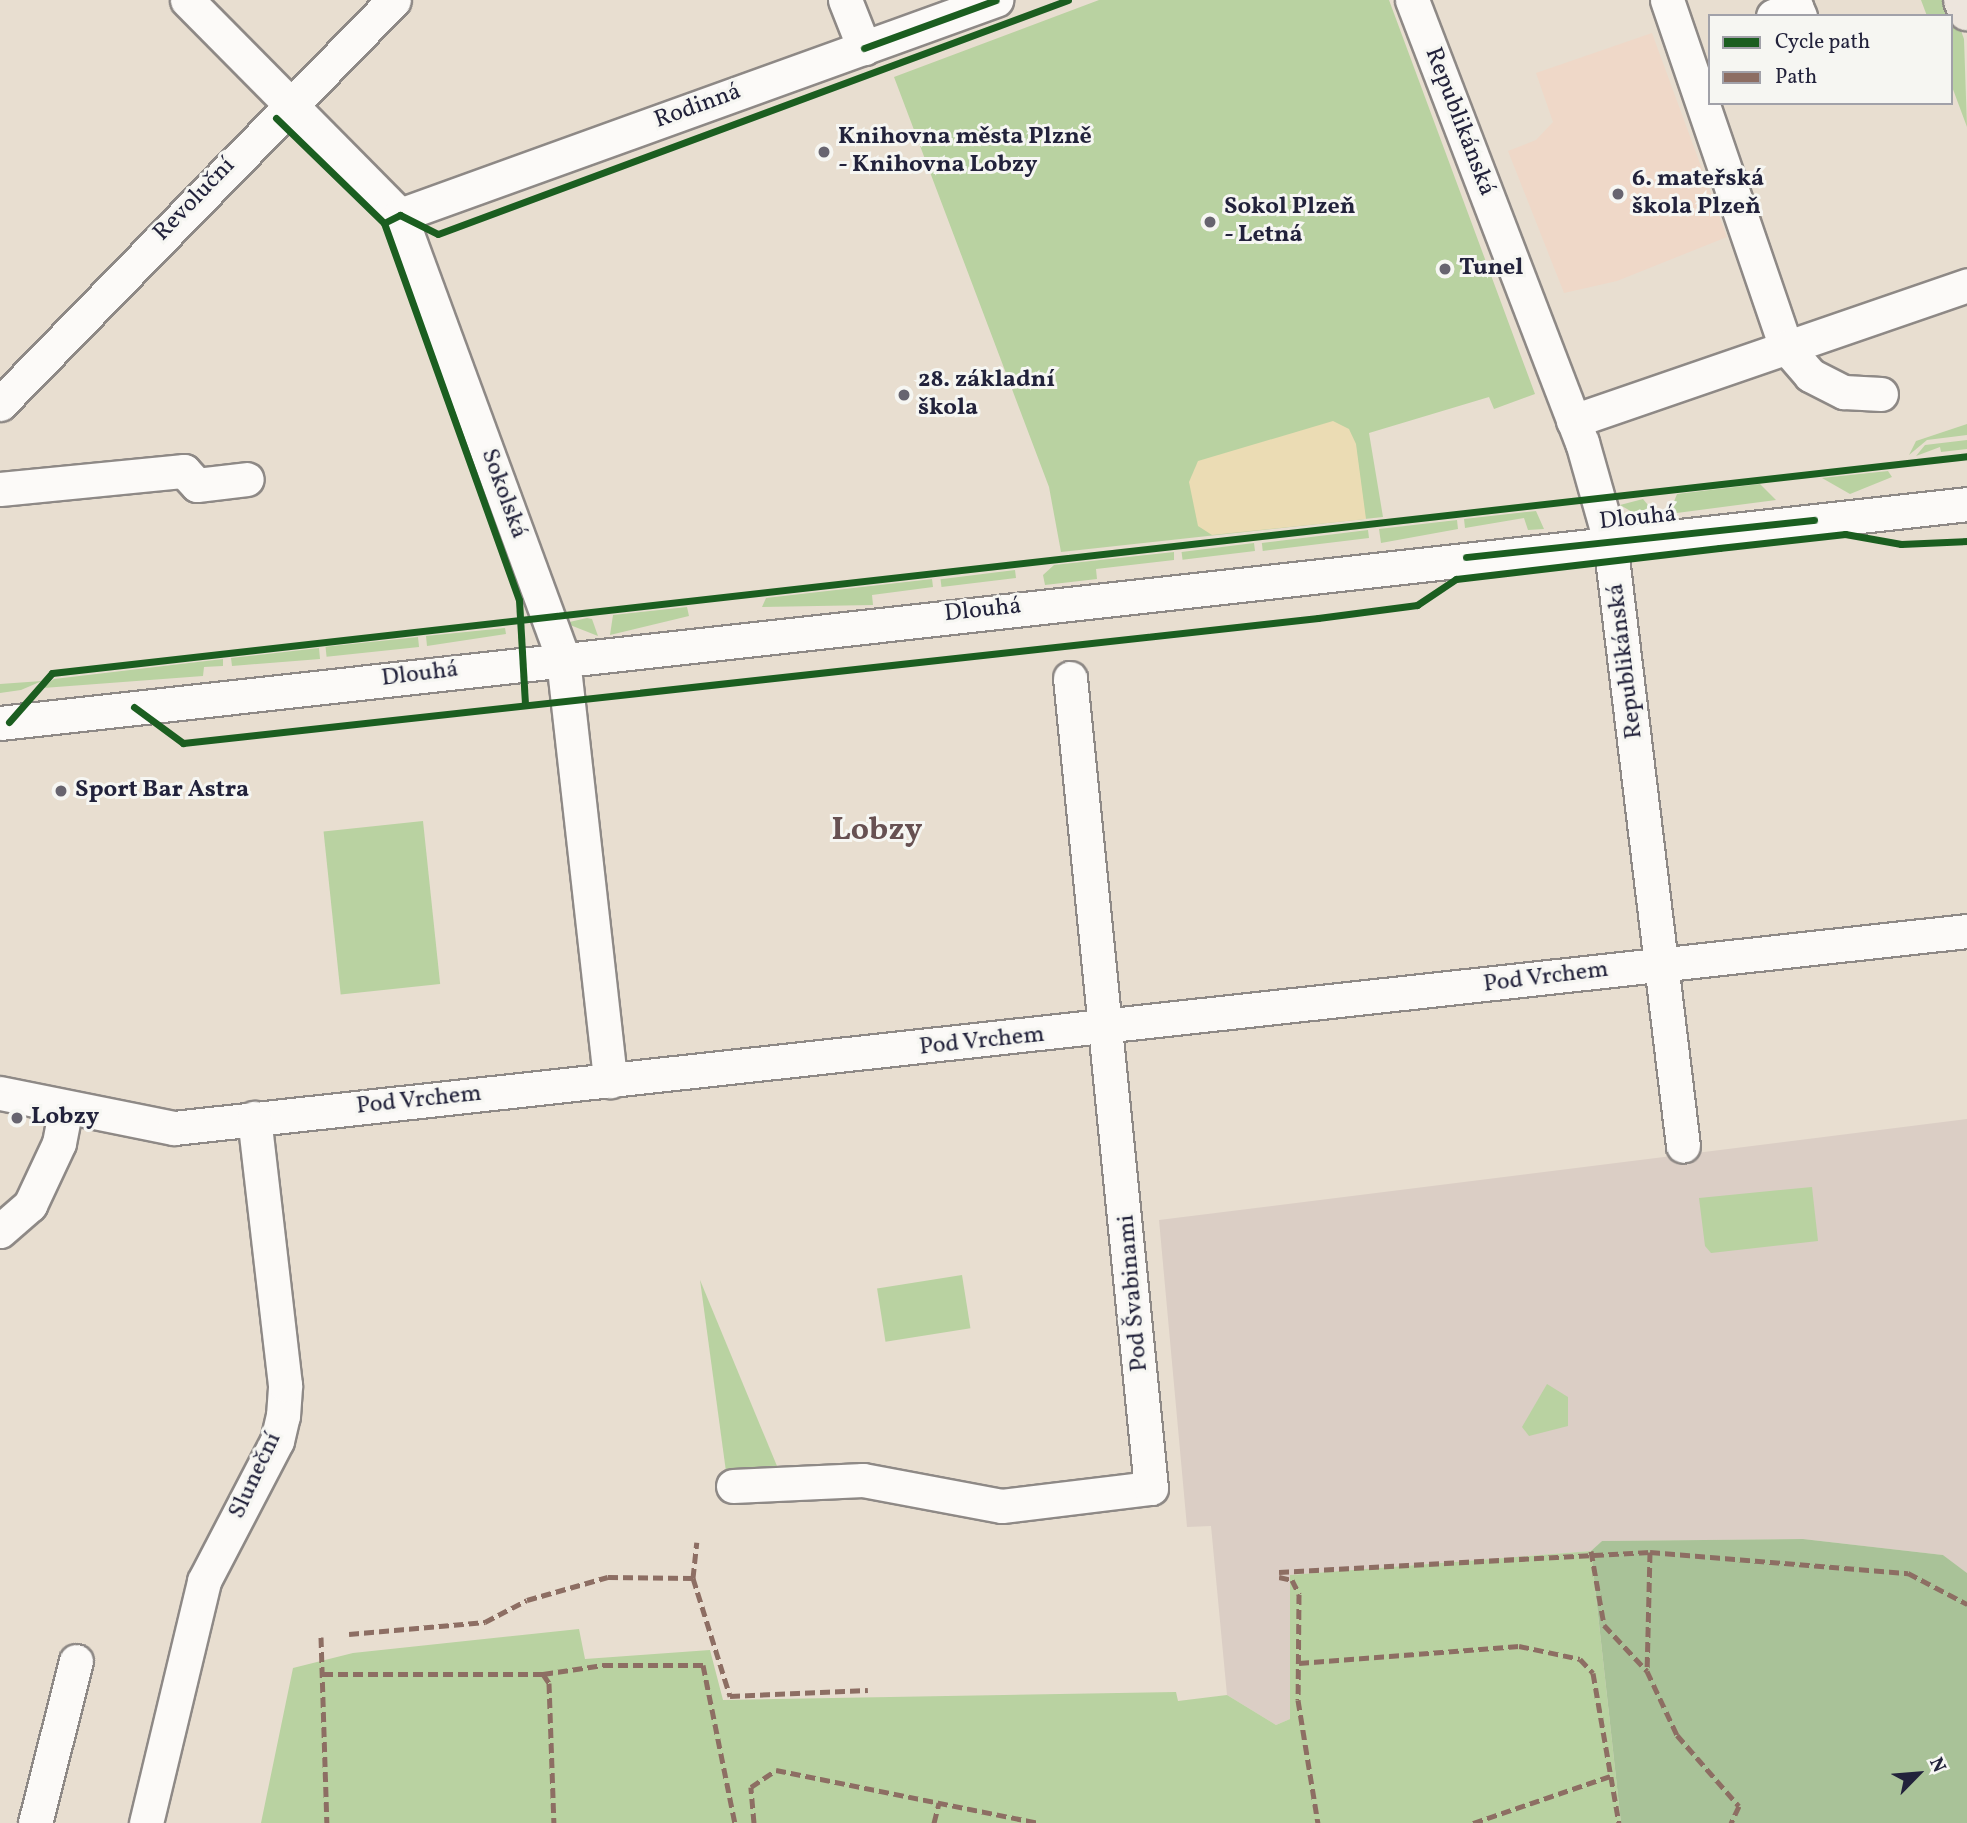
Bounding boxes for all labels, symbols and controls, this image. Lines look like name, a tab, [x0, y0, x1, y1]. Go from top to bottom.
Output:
legend	[1708, 14, 1953, 105]
text: Cycle path	[1775, 28, 1870, 57]
street label: Republikánská	[1418, 44, 1500, 200]
text: Path	[1775, 63, 1817, 92]
street label: Rodinná	[651, 78, 745, 136]
place label: Knihovna města Plzně - Knihovna Lobzy	[838, 124, 1092, 180]
marker: Knihovna města Plzně - Knihovna Lobzy	[816, 144, 832, 160]
street label: Revoluční	[148, 152, 242, 248]
place label: 6. mateřská škola Plzeň	[1632, 166, 1764, 222]
marker: 6. mateřská škola Plzeň	[1610, 186, 1626, 202]
place label: Sokol Plzeň - Letná	[1224, 194, 1356, 250]
marker: Sokol Plzeň - Letná	[1202, 214, 1218, 230]
place label: Tunel	[1459, 255, 1523, 283]
marker: Tunel	[1437, 261, 1453, 277]
place label: 28. základní škola	[918, 367, 1055, 423]
marker: 28. základní škola	[896, 387, 912, 403]
street label: Sokolská	[473, 445, 533, 543]
street label: Dlouhá	[1598, 501, 1678, 537]
street label: Republikánská	[1602, 582, 1650, 740]
street label: Dlouhá	[943, 593, 1023, 629]
street label: Dlouhá	[380, 656, 460, 694]
place label: Sport Bar Astra	[75, 777, 249, 805]
marker: Sport Bar Astra	[53, 783, 69, 799]
district label: Lobzy	[832, 812, 922, 850]
street label: Pod Vrchem	[1481, 956, 1611, 1000]
street label: Pod Vrchem	[918, 1021, 1046, 1063]
street label: Pod Vrchem	[355, 1080, 483, 1122]
place label: Lobzy	[31, 1104, 99, 1132]
marker: Lobzy	[9, 1110, 25, 1126]
street label: Pod Švabinami	[1113, 1213, 1155, 1373]
street label: Sluneční	[224, 1428, 288, 1524]
north arrow	[1883, 1739, 1953, 1809]
text: N	[1922, 1753, 1952, 1777]

